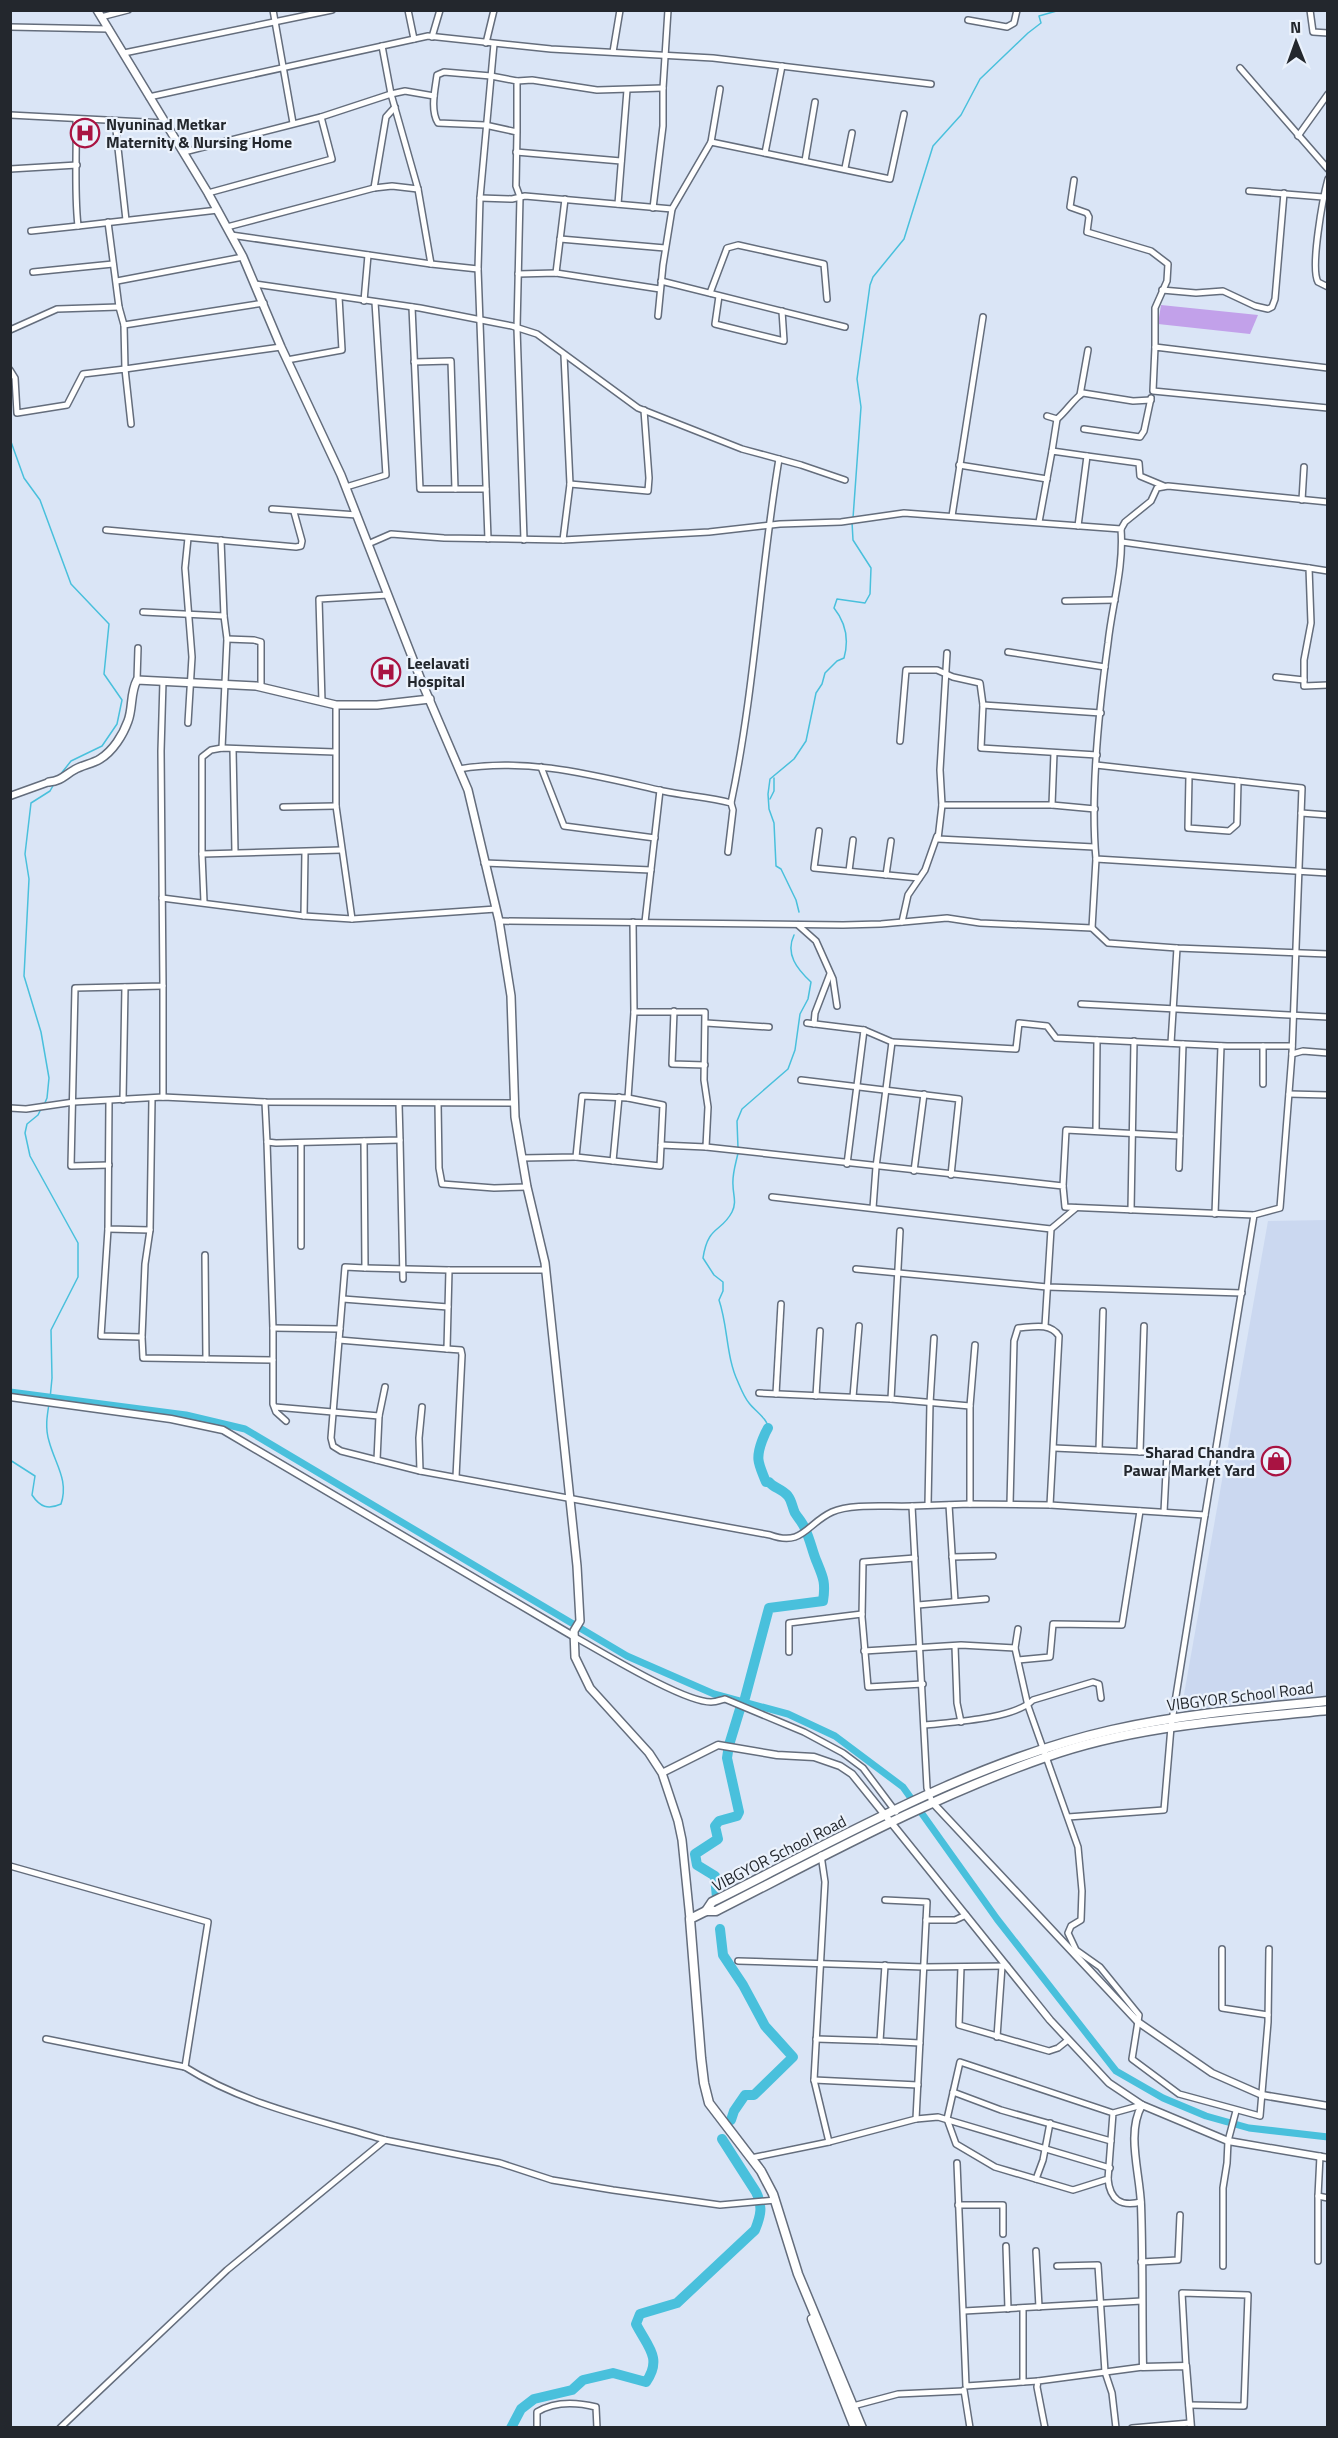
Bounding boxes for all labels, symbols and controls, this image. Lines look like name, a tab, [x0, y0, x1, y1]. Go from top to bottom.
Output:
north arrow	[1266, 12, 1326, 72]
text: N	[1290, 15, 1301, 39]
place label: Nyuninad Metkar Maternity & Nursing Home	[106, 112, 292, 154]
hospital icon: Nyuninad Metkar Maternity & Nursing Home	[69, 117, 101, 149]
place label: Leelavati Hospital	[407, 651, 469, 693]
hospital icon: Leelavati Hospital	[370, 656, 402, 688]
place label: Sharad Chandra Pawar Market Yard	[1123, 1440, 1255, 1482]
shop icon: Sharad Chandra Pawar Market Yard	[1260, 1445, 1292, 1477]
street label: VIBGYOR School Road	[1165, 1675, 1315, 1717]
street label: VIBGYOR School Road	[708, 1809, 850, 1897]

